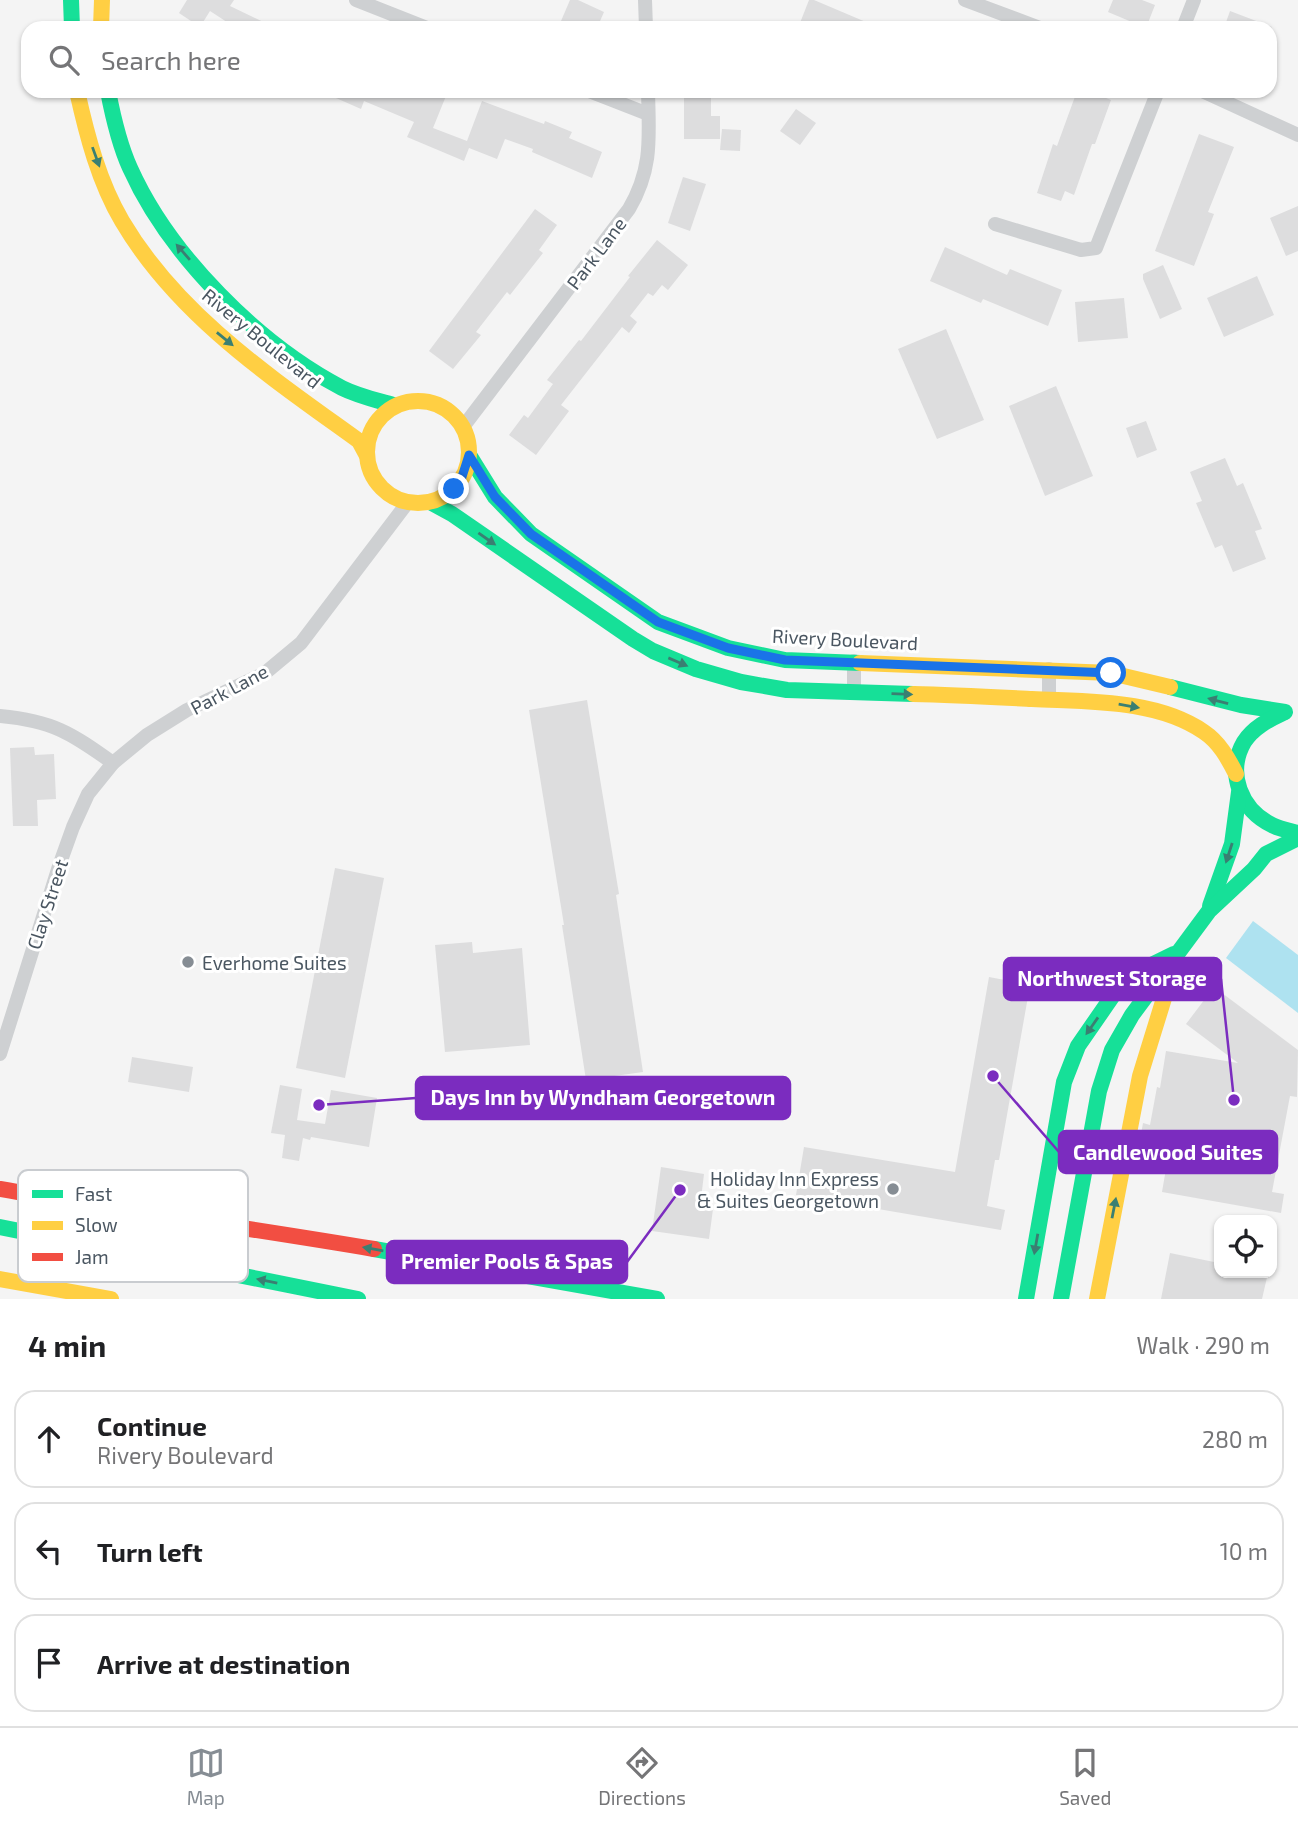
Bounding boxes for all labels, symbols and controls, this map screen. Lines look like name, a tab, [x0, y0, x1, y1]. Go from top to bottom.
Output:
search box	[21, 21, 1277, 98]
icon: search	[45, 41, 83, 79]
text: Search here	[101, 44, 241, 75]
one-way arrow	[90, 146, 101, 167]
street label: Park Lane	[561, 212, 631, 294]
one-way arrow	[176, 243, 191, 260]
street label: Rivery Boulevard	[198, 283, 326, 393]
one-way arrow	[216, 332, 234, 347]
route end	[438, 473, 469, 504]
one-way arrow	[478, 532, 496, 546]
street label: Rivery Boulevard	[771, 624, 919, 654]
one-way arrow	[668, 656, 689, 667]
route start	[1095, 657, 1126, 688]
street label: Park Lane	[186, 659, 272, 719]
one-way arrow	[891, 688, 913, 699]
one-way arrow	[1207, 695, 1228, 705]
one-way arrow	[1118, 701, 1140, 712]
one-way arrow	[1223, 842, 1234, 863]
street label: Clay Street	[22, 856, 72, 952]
place label: Everhome Suites	[202, 951, 347, 974]
marker: Everhome Suites	[180, 954, 196, 970]
callout: Northwest Storage	[1004, 958, 1221, 1000]
text: Northwest Storage	[1017, 965, 1207, 990]
one-way arrow	[1085, 1017, 1099, 1035]
callout: Days Inn by Wyndham Georgetown	[416, 1077, 790, 1119]
text: Days Inn by Wyndham Georgetown	[430, 1084, 776, 1110]
callout: Candlewood Suites	[1059, 1131, 1277, 1173]
text: Candlewood Suites	[1073, 1139, 1263, 1164]
place label: Holiday Inn Express & Suites Georgetown	[697, 1167, 879, 1212]
legend	[18, 1170, 248, 1282]
marker: Holiday Inn Express & Suites Georgetown	[885, 1181, 901, 1197]
text: Fast	[75, 1182, 112, 1205]
one-way arrow	[1109, 1197, 1120, 1219]
text: Slow	[75, 1213, 118, 1236]
map controls	[1214, 1215, 1277, 1278]
button: locate	[1214, 1215, 1277, 1278]
one-way arrow	[1030, 1233, 1041, 1255]
callout: Premier Pools & Spas	[387, 1241, 627, 1283]
one-way arrow	[362, 1243, 384, 1254]
text: Jam	[75, 1245, 109, 1268]
text: Premier Pools & Spas	[401, 1248, 613, 1273]
one-way arrow	[256, 1275, 278, 1286]
text: 4 min	[28, 1327, 106, 1363]
text: Walk · 290 m	[1137, 1331, 1270, 1359]
text: Continue	[97, 1410, 207, 1441]
icon: ahead	[30, 1420, 68, 1458]
text: 280 m	[1202, 1425, 1268, 1453]
text: Rivery Boulevard	[97, 1441, 274, 1469]
icon: left	[30, 1532, 68, 1570]
text: Turn left	[97, 1536, 203, 1567]
text: 10 m	[1220, 1537, 1268, 1565]
icon: arrive	[30, 1644, 68, 1682]
text: Arrive at destination	[97, 1648, 350, 1679]
tab: Map	[187, 1744, 225, 1809]
tab: Directions	[598, 1744, 686, 1809]
tab: Saved	[1059, 1744, 1111, 1809]

